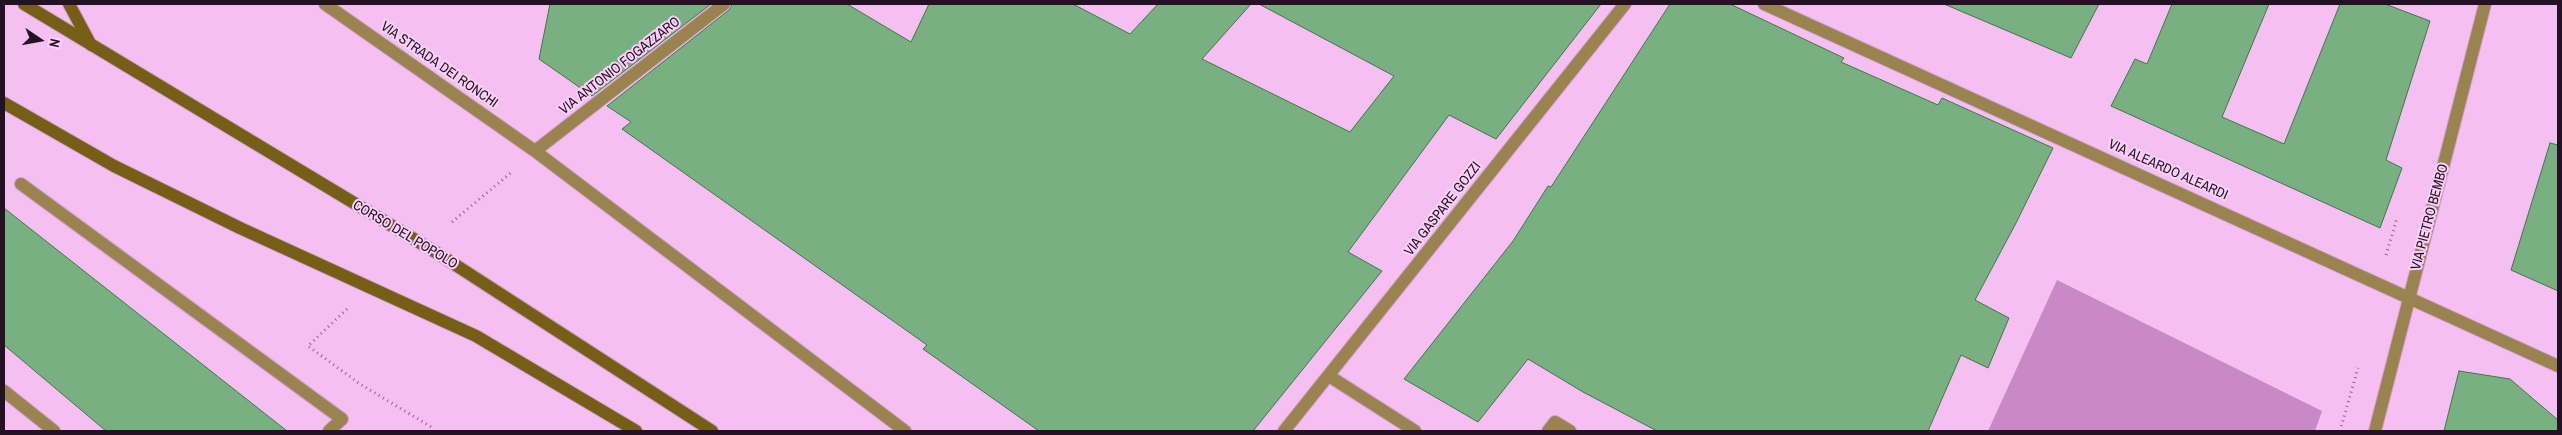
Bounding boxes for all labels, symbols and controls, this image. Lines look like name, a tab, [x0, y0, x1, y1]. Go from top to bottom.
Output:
street label: VIA ANTONIO FOGAZZARO	[556, 14, 684, 118]
north arrow	[15, 15, 65, 65]
street label: VIA STRADA DEI RONCHI	[377, 18, 501, 112]
text: N	[45, 37, 64, 49]
street label: VIA ALEARDO ALEARDI	[2106, 136, 2230, 204]
street label: VIA GASPARE GOZZI	[1401, 159, 1485, 259]
street label: VIA PIETRO BEMBO	[2408, 162, 2452, 272]
street label: CORSO DEL POPOLO	[350, 197, 460, 273]

